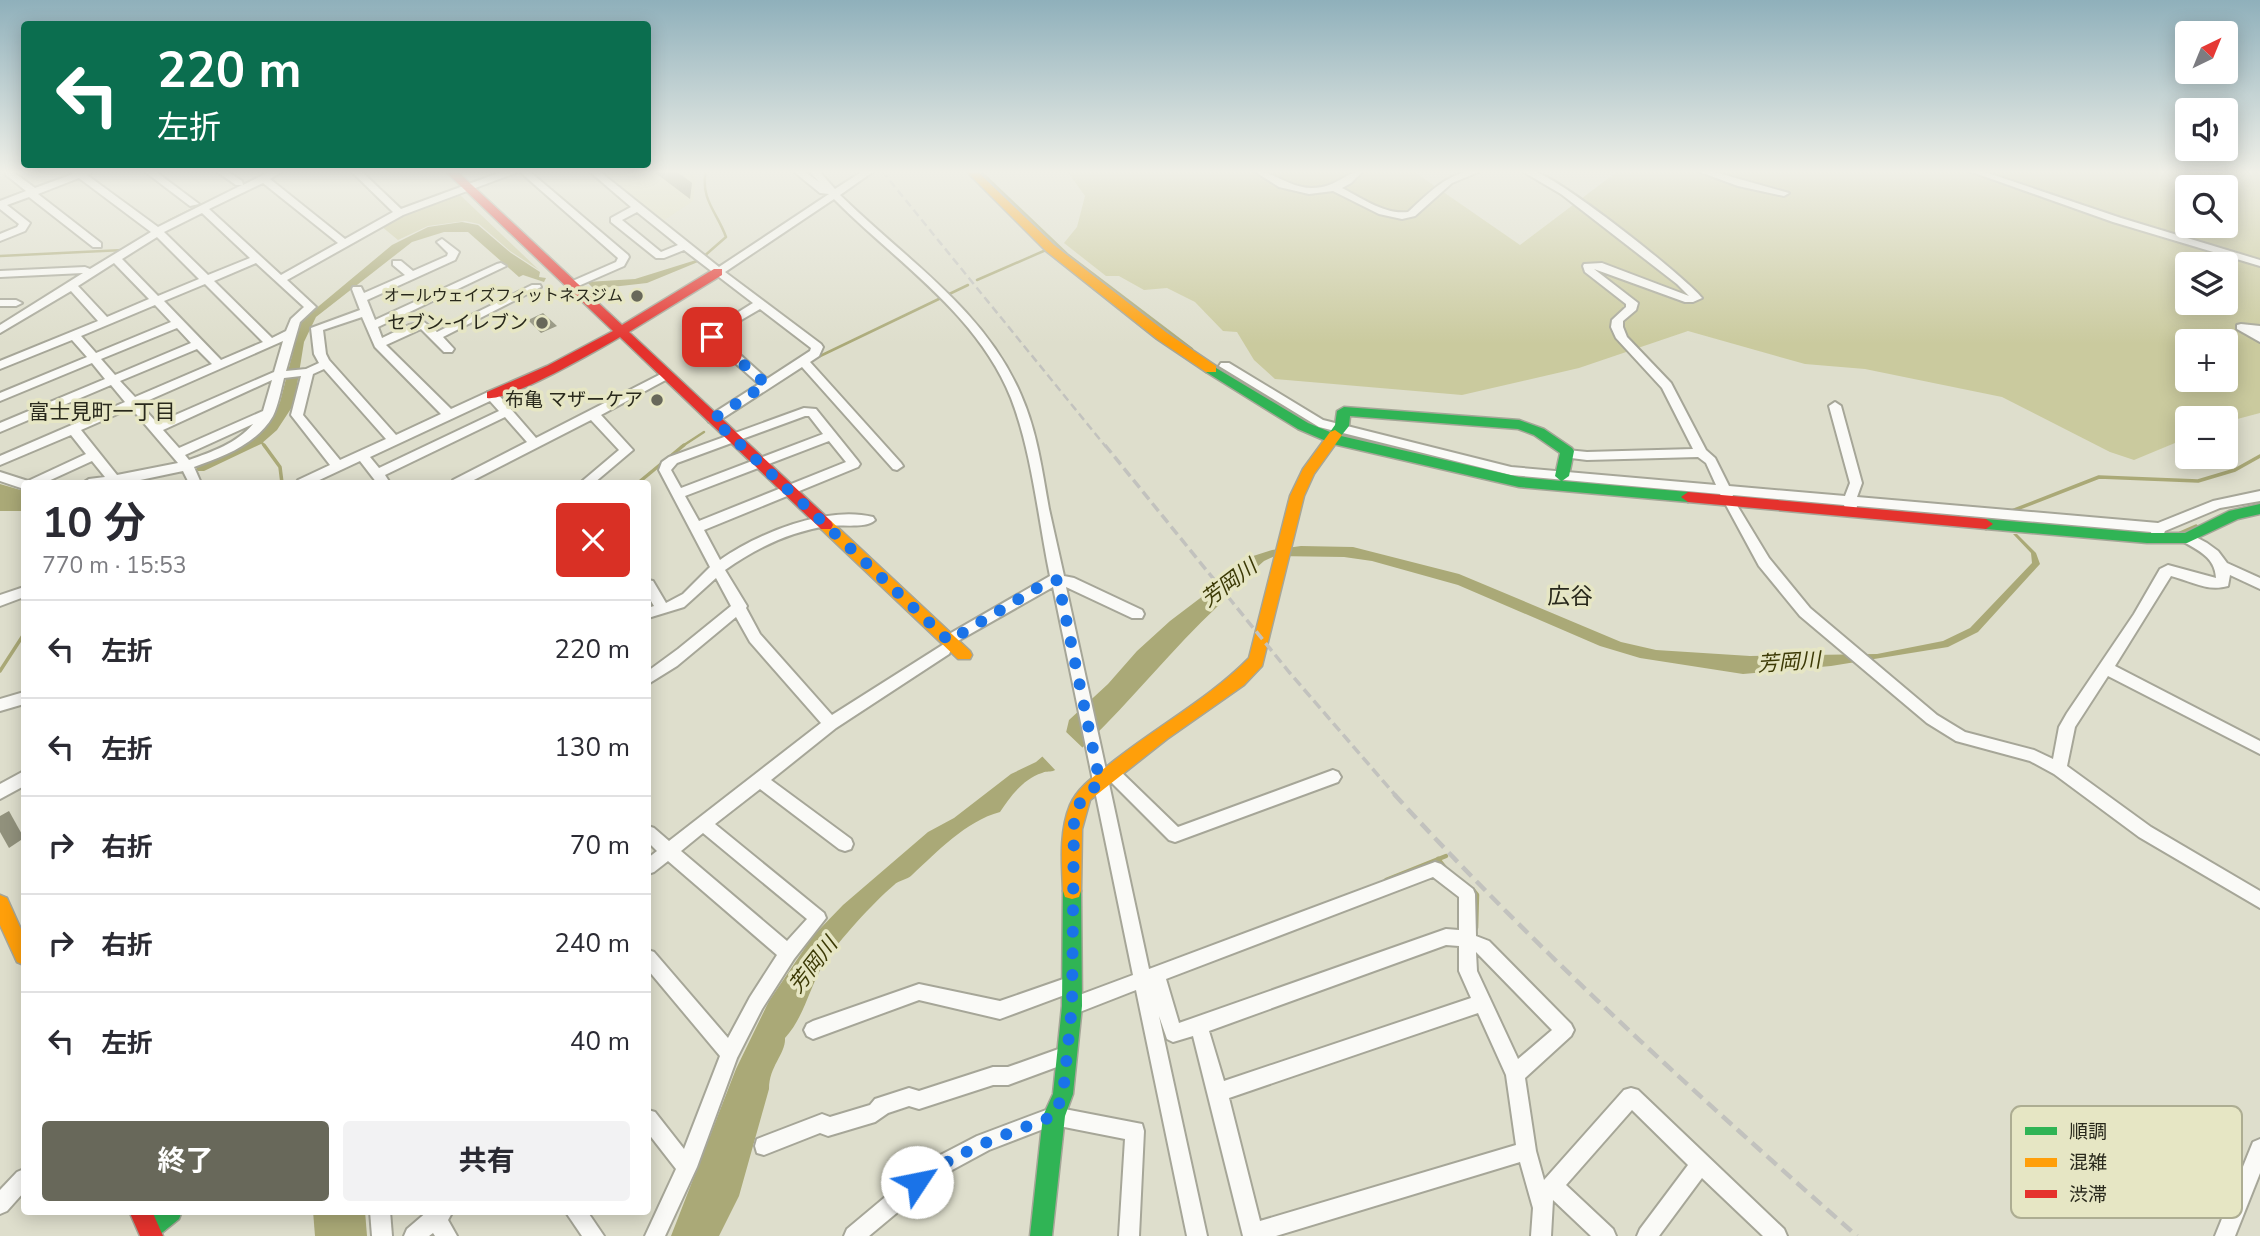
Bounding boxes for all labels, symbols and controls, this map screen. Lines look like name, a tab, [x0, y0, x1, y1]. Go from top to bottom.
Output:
north arrow	[2175, 21, 2238, 84]
map controls	[2175, 21, 2238, 469]
text: 220 m	[157, 37, 301, 104]
icon: left	[42, 49, 133, 140]
button: sound	[2175, 98, 2238, 161]
text: 左折	[157, 106, 221, 149]
button: search	[2175, 175, 2238, 238]
button: layers	[2175, 252, 2238, 315]
place label: オールウェイズフィットネスジム	[384, 285, 623, 307]
marker: オールウェイズフィットネスジム	[629, 288, 645, 304]
pin	[682, 307, 742, 367]
place label: セブン-イレブン	[387, 310, 528, 336]
marker: セブン-イレブン	[534, 315, 550, 331]
icon: arrive	[693, 318, 731, 356]
button: +	[2175, 329, 2238, 392]
place label: 布亀 マザーケア	[505, 387, 643, 413]
marker: 布亀 マザーケア	[649, 392, 665, 408]
district label: 富士見町一丁目	[29, 398, 176, 426]
button: −	[2175, 406, 2238, 469]
text: 10 分	[42, 495, 146, 552]
button: close	[556, 503, 630, 577]
text: 770 m · 15:53	[42, 550, 187, 581]
water label: 芳岡川	[1195, 552, 1264, 613]
district label: 広谷	[1547, 581, 1593, 612]
icon: left	[42, 630, 80, 668]
text: 220 m	[554, 632, 630, 667]
text: 左折	[101, 634, 153, 669]
water label: 芳岡川	[1757, 646, 1823, 678]
icon: left	[42, 728, 80, 766]
text: 130 m	[554, 730, 630, 765]
text: 左折	[101, 732, 153, 767]
icon: right	[42, 826, 80, 864]
text: 70 m	[570, 828, 630, 863]
text: 右折	[101, 830, 153, 865]
icon: right	[42, 924, 80, 962]
text: 240 m	[554, 926, 630, 961]
text: 右折	[101, 928, 153, 963]
water label: 芳岡川	[783, 930, 845, 998]
icon: left	[42, 1022, 80, 1060]
text: 40 m	[570, 1024, 630, 1059]
text: 左折	[101, 1026, 153, 1061]
legend	[2011, 1106, 2242, 1218]
text: 順調	[2069, 1119, 2107, 1145]
button: 終了	[42, 1121, 329, 1201]
button: 共有	[343, 1121, 630, 1201]
position arrow	[880, 1145, 954, 1219]
text: 混雑	[2069, 1150, 2107, 1176]
text: 渋滞	[2069, 1182, 2107, 1208]

